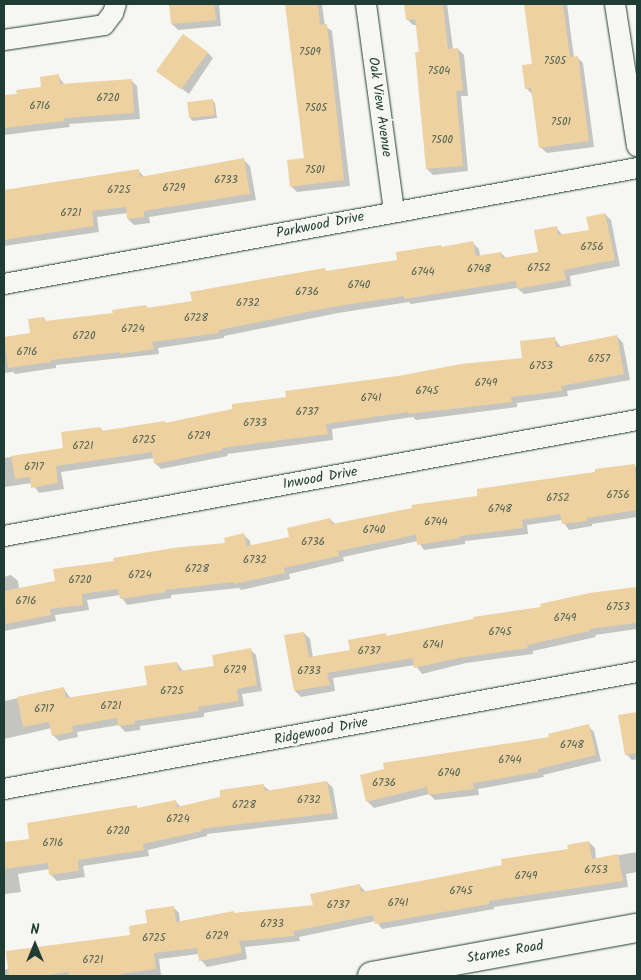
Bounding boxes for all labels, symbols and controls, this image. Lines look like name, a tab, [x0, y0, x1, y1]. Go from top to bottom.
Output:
house number: 7509	[299, 45, 321, 59]
house number: 7505	[544, 54, 566, 68]
street label: Oak View Avenue	[365, 56, 395, 158]
house number: 7504	[428, 64, 450, 78]
house number: 6720	[96, 91, 120, 105]
house number: 6716	[30, 99, 50, 113]
house number: 7505	[305, 101, 327, 115]
house number: 7501	[551, 115, 571, 129]
house number: 7500	[431, 133, 453, 147]
house number: 7501	[305, 163, 325, 177]
house number: 6733	[214, 173, 238, 187]
house number: 6729	[163, 181, 185, 195]
house number: 6725	[107, 183, 131, 197]
house number: 6721	[60, 206, 82, 220]
street label: Parkwood Drive	[275, 208, 365, 242]
house number: 6756	[580, 240, 604, 254]
house number: 6752	[527, 261, 551, 275]
house number: 6748	[467, 262, 491, 276]
house number: 6744	[411, 265, 435, 279]
house number: 6740	[348, 278, 370, 292]
house number: 6736	[295, 285, 319, 299]
house number: 6732	[236, 296, 260, 310]
house number: 6728	[184, 311, 208, 325]
house number: 6724	[121, 322, 145, 336]
house number: 6720	[72, 329, 96, 343]
house number: 6716	[17, 345, 37, 359]
house number: 6757	[588, 352, 610, 366]
house number: 6753	[529, 359, 553, 373]
house number: 6749	[475, 376, 497, 390]
house number: 6745	[415, 384, 439, 398]
house number: 6741	[361, 391, 381, 405]
house number: 6737	[296, 405, 318, 419]
house number: 6733	[243, 416, 267, 430]
house number: 6729	[188, 429, 210, 443]
house number: 6725	[132, 433, 156, 447]
house number: 6721	[72, 439, 94, 453]
house number: 6717	[24, 460, 44, 474]
street label: Inwood Drive	[281, 463, 359, 493]
house number: 6756	[606, 488, 630, 502]
house number: 6752	[546, 491, 570, 505]
house number: 6748	[488, 502, 512, 516]
house number: 6744	[424, 515, 448, 529]
house number: 6740	[363, 523, 385, 537]
house number: 6736	[301, 535, 325, 549]
house number: 6732	[243, 553, 267, 567]
house number: 6728	[185, 562, 209, 576]
house number: 6724	[128, 568, 152, 582]
house number: 6720	[68, 573, 92, 587]
house number: 6716	[16, 594, 36, 608]
house number: 6753	[606, 600, 630, 614]
house number: 6749	[554, 611, 576, 625]
house number: 6745	[488, 625, 512, 639]
house number: 6741	[423, 638, 443, 652]
house number: 6737	[358, 644, 380, 658]
house number: 6729	[224, 663, 246, 677]
house number: 6733	[297, 664, 321, 678]
house number: 6725	[160, 684, 184, 698]
house number: 6721	[100, 699, 122, 713]
house number: 6717	[34, 702, 54, 716]
street label: Ridgewood Drive	[273, 714, 369, 748]
house number: 6748	[560, 738, 584, 752]
house number: 6744	[498, 753, 522, 767]
house number: 6740	[438, 766, 460, 780]
house number: 6736	[372, 776, 396, 790]
house number: 6732	[297, 793, 321, 807]
house number: 6728	[232, 798, 256, 812]
house number: 6724	[166, 812, 190, 826]
house number: 6720	[106, 824, 130, 838]
house number: 6716	[43, 836, 63, 850]
house number: 6753	[584, 863, 608, 877]
house number: 6749	[515, 869, 537, 883]
house number: 6745	[449, 884, 473, 898]
house number: 6741	[388, 896, 408, 910]
house number: 6737	[327, 898, 349, 912]
house number: 6733	[260, 917, 284, 931]
text: N	[31, 919, 39, 941]
north arrow	[10, 920, 60, 970]
house number: 6729	[206, 929, 228, 943]
house number: 6725	[142, 931, 166, 945]
street label: Starnes Road	[465, 937, 545, 967]
house number: 6721	[82, 953, 104, 967]

